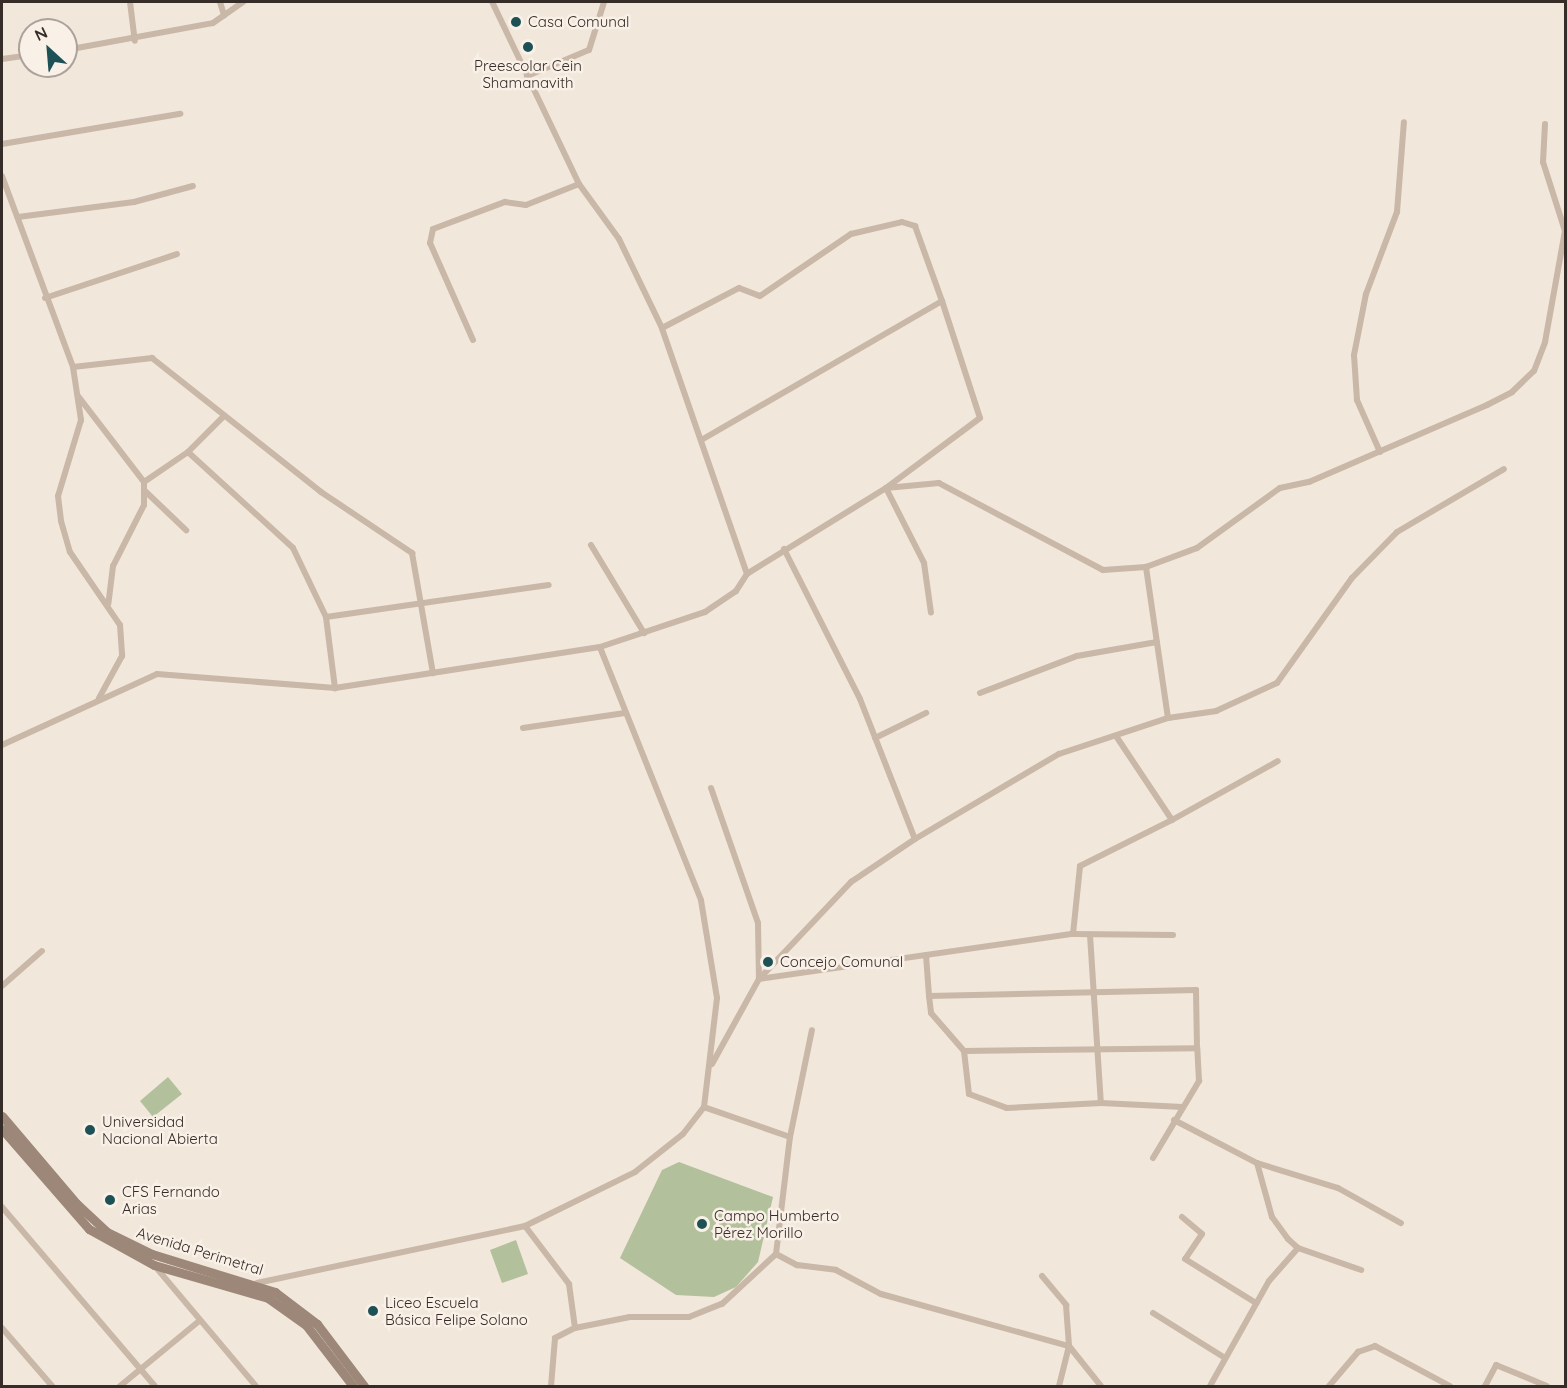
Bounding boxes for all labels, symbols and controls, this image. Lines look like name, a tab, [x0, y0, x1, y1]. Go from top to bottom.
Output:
place label: Casa Comunal	[528, 13, 630, 31]
marker: Casa Comunal	[509, 15, 523, 29]
north arrow	[18, 18, 78, 78]
text: N	[31, 22, 51, 45]
marker: Preescolar Cein Shamanavith	[521, 40, 535, 54]
place label: Preescolar Cein Shamanavith	[474, 56, 582, 91]
place label: Concejo Comunal	[780, 953, 903, 971]
marker: Concejo Comunal	[761, 955, 775, 969]
place label: Universidad Nacional Abierta	[102, 1112, 218, 1147]
marker: Universidad Nacional Abierta	[83, 1123, 97, 1137]
place label: CFS Fernando Arias	[122, 1182, 220, 1217]
marker: CFS Fernando Arias	[103, 1193, 117, 1207]
place label: Campo Humberto Pérez Morillo	[714, 1206, 839, 1241]
marker: Campo Humberto Pérez Morillo	[695, 1217, 709, 1231]
street label: Avenida Perimetral	[135, 1223, 265, 1279]
place label: Liceo Escuela Básica Felipe Solano	[385, 1293, 528, 1328]
marker: Liceo Escuela Básica Felipe Solano	[366, 1304, 380, 1318]

